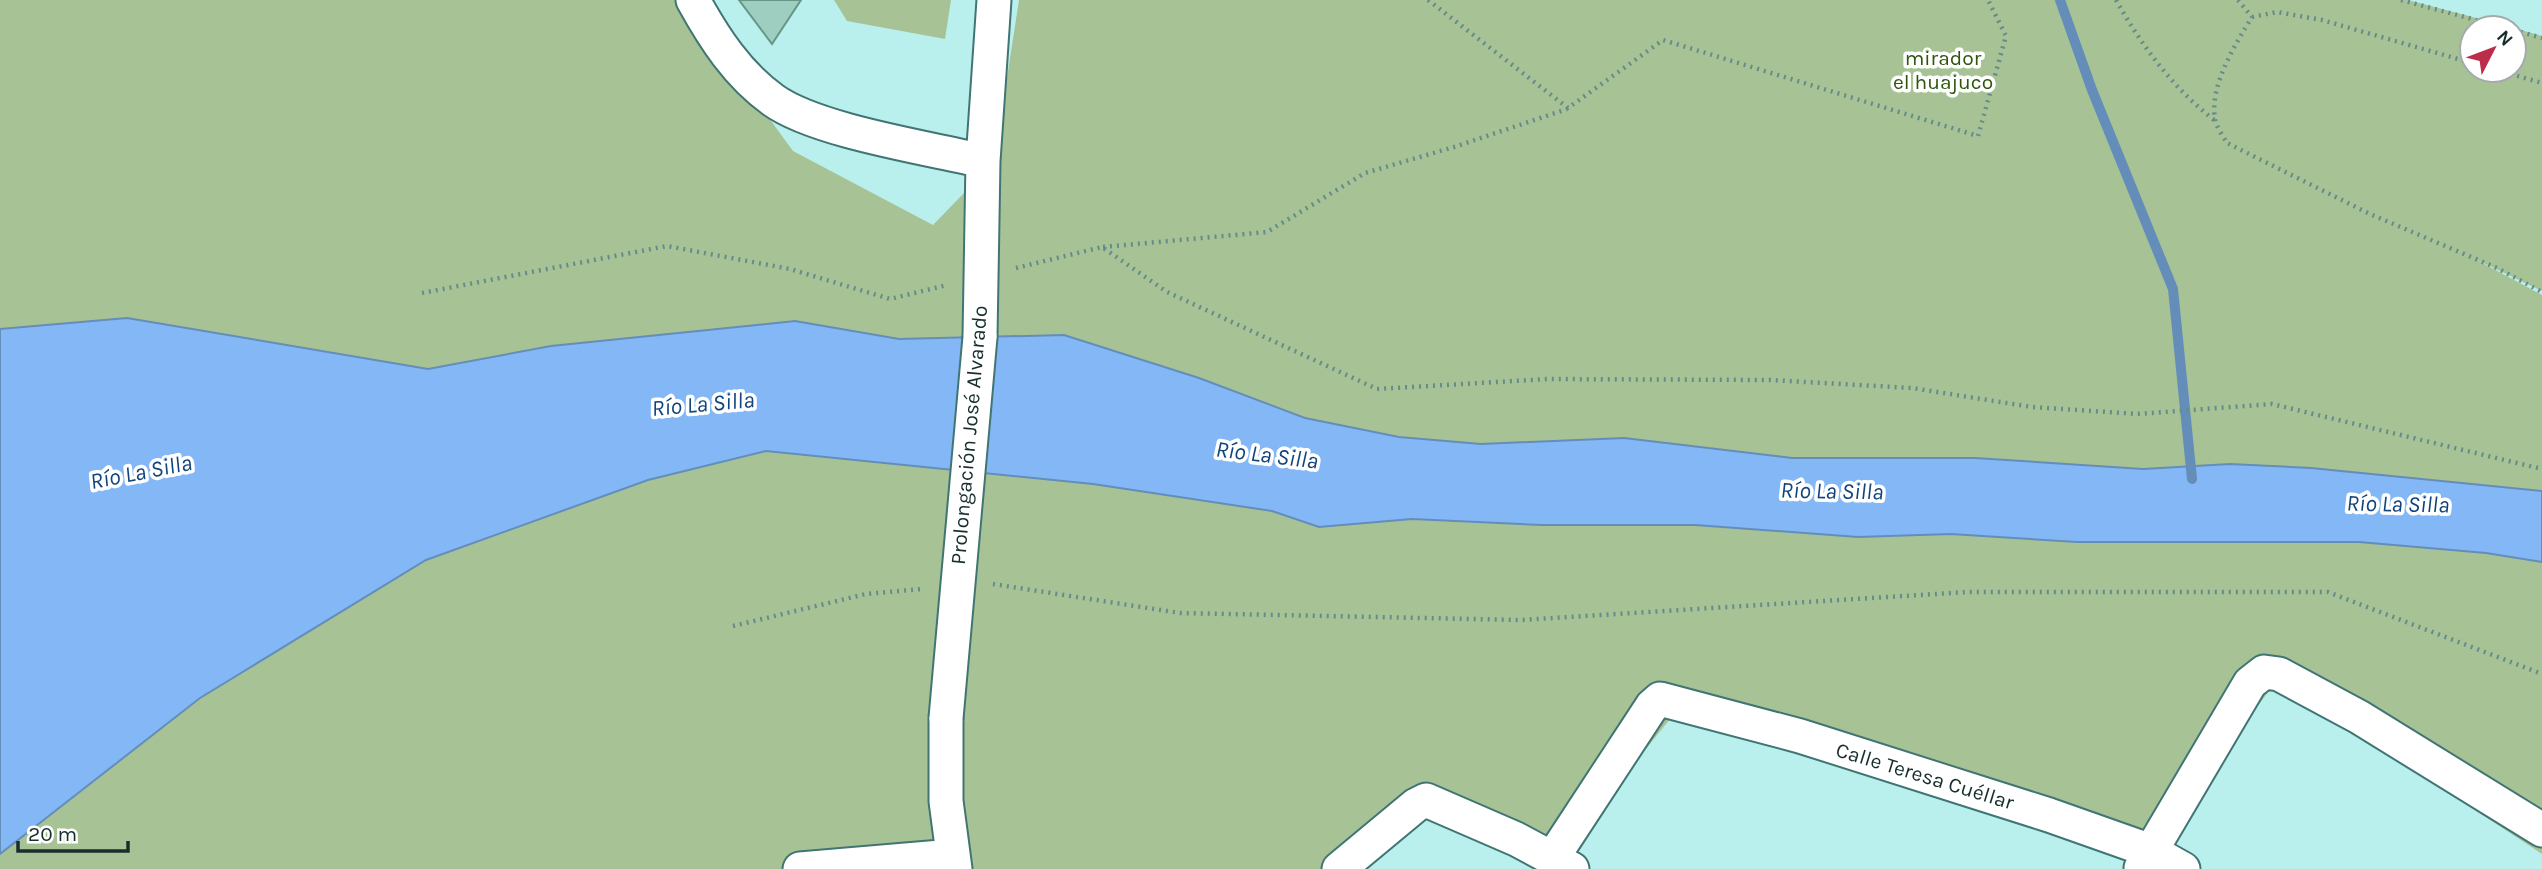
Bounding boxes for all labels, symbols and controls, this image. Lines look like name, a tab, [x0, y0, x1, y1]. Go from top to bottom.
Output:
north arrow	[2458, 14, 2528, 84]
text: N	[2492, 26, 2518, 51]
park label: mirador el huajuco	[1893, 46, 1993, 94]
street label: Prolongación José Alvarado	[946, 304, 992, 566]
water label: Río La Silla	[650, 386, 756, 422]
water label: Río La Silla	[1214, 435, 1320, 475]
water label: Río La Silla	[88, 449, 194, 495]
water label: Río La Silla	[1780, 477, 1884, 505]
water label: Río La Silla	[2346, 490, 2450, 518]
street label: Calle Teresa Cuéllar	[1833, 737, 2017, 815]
scale bar	[18, 810, 128, 854]
text: 20 m	[28, 822, 77, 846]

